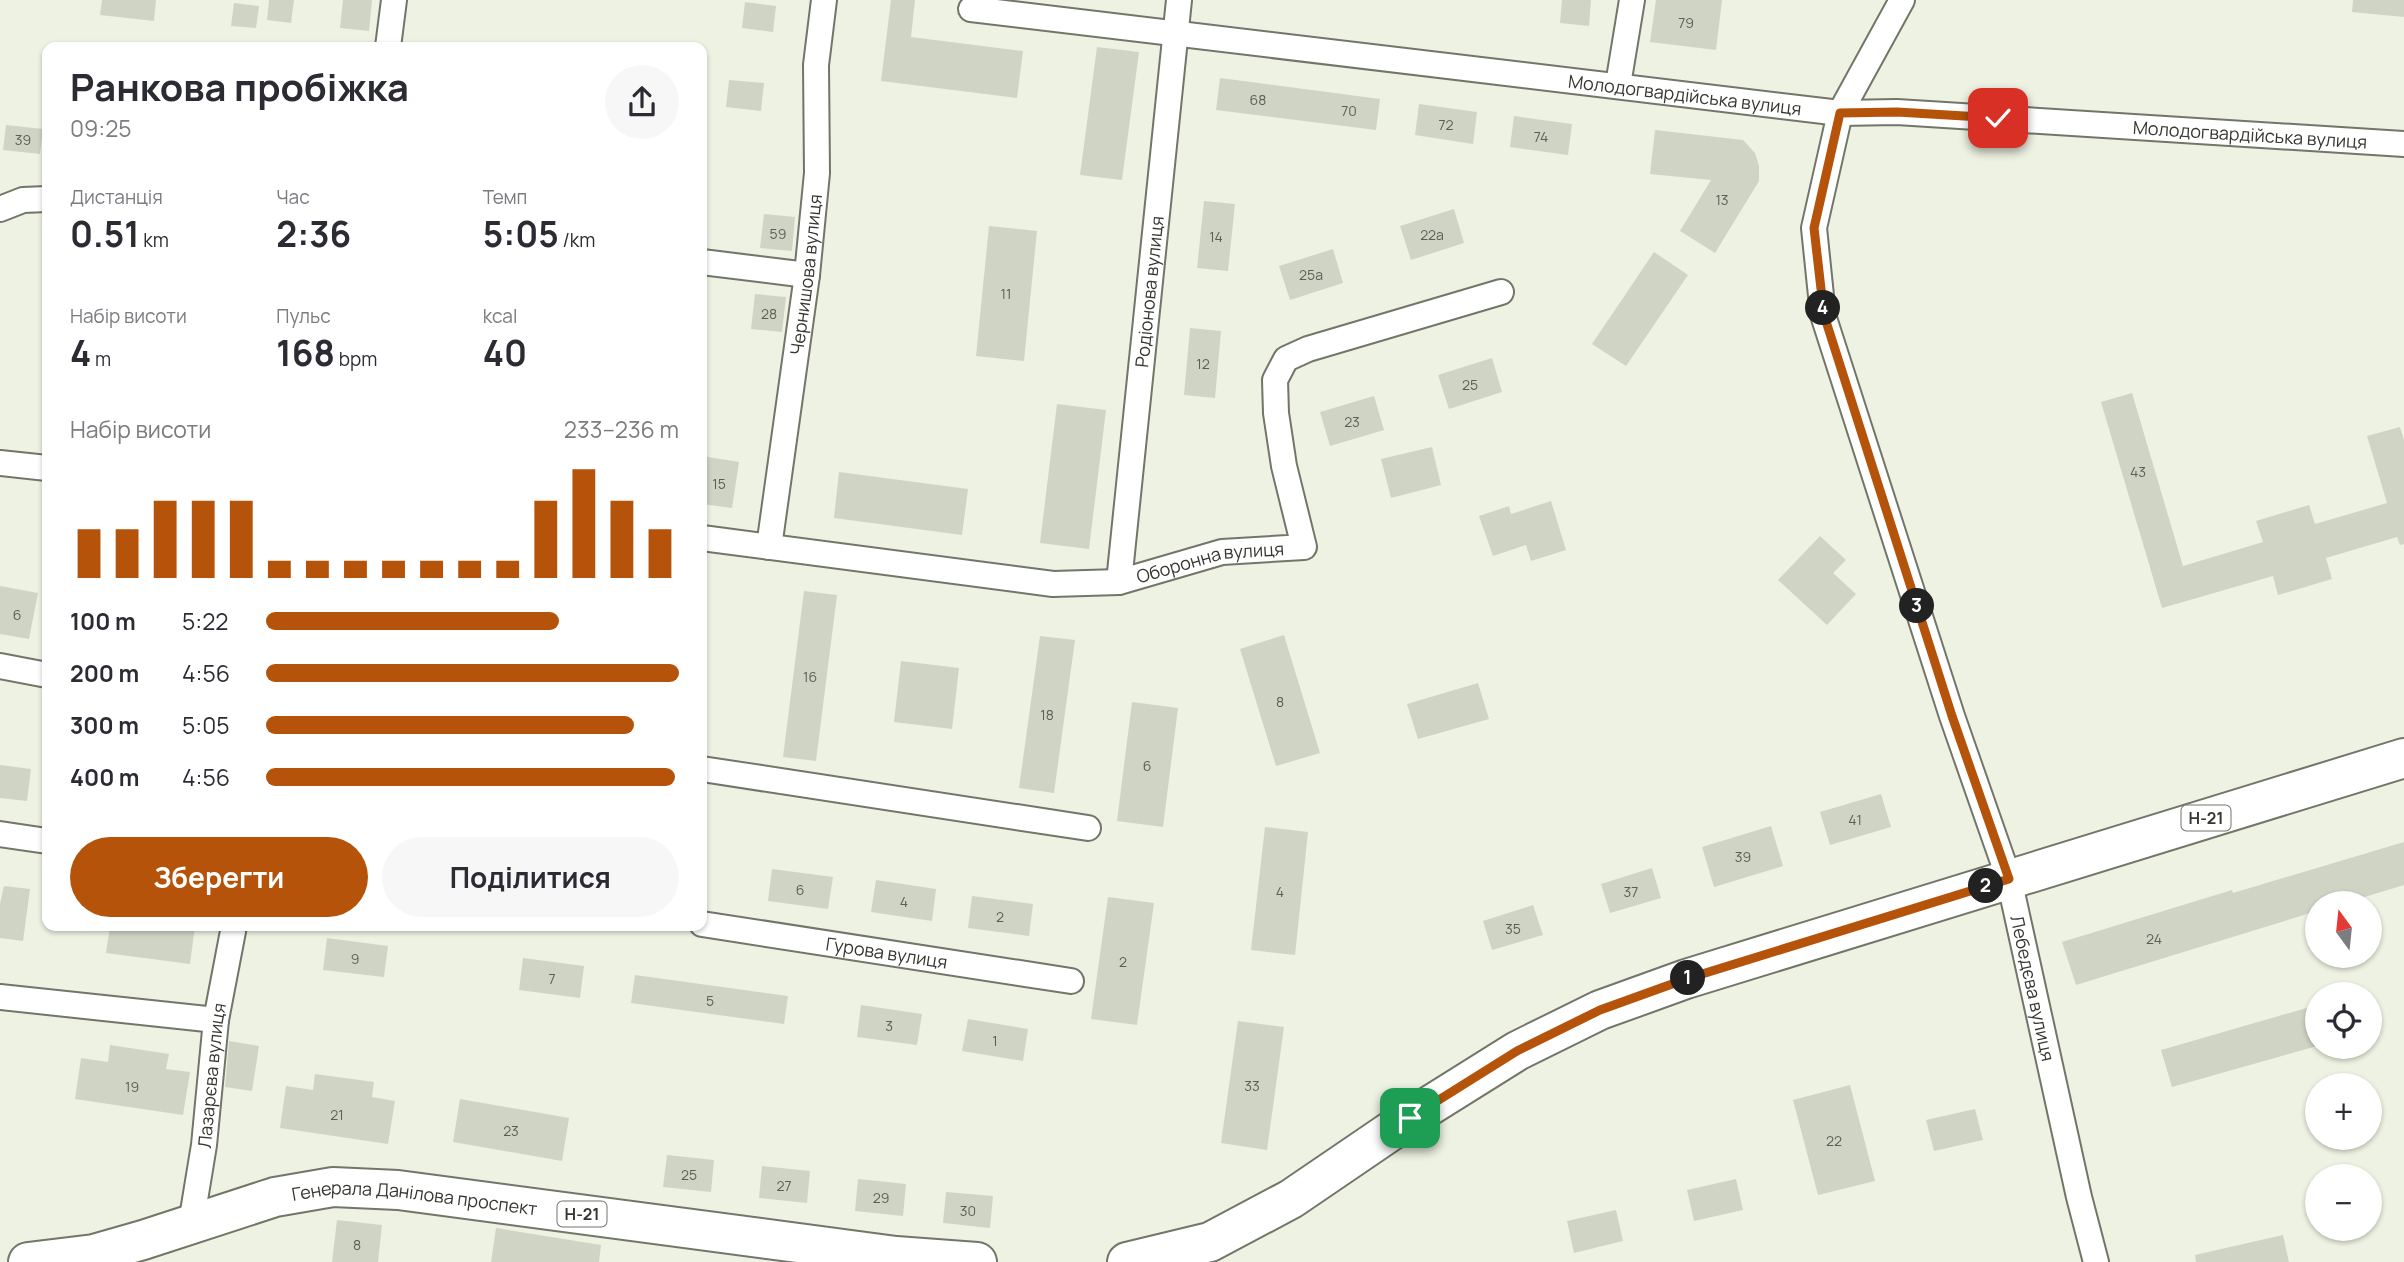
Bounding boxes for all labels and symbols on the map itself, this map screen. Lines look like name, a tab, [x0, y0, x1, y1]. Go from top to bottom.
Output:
house number: 79	[1678, 13, 1694, 32]
street label: Молодогвардійська вулиця	[1567, 69, 1803, 120]
pin	[1968, 88, 2028, 148]
house number: 68	[1250, 90, 1266, 109]
house number: 70	[1341, 101, 1357, 120]
house number: 72	[1438, 115, 1454, 134]
street label: Молодогвардійська вулиця	[2132, 115, 2368, 154]
house number: 74	[1534, 127, 1548, 146]
house number: 39	[15, 130, 31, 149]
house number: 13	[1715, 190, 1729, 209]
street label: Чернишова вулиця	[784, 193, 827, 356]
street label: Родіонова вулиця	[1129, 215, 1169, 368]
house number: 59	[770, 224, 786, 243]
house number: 22а	[1420, 225, 1444, 244]
house number: 14	[1209, 227, 1223, 246]
house number: 25а	[1299, 265, 1323, 284]
house number: 11	[1001, 284, 1011, 303]
pin: 4	[1806, 290, 1840, 326]
house number: 28	[761, 304, 777, 323]
house number: 12	[1196, 354, 1210, 373]
house number: 25	[1462, 375, 1478, 394]
house number: 23	[1344, 412, 1360, 431]
house number: 43	[2130, 462, 2146, 481]
house number: 15	[712, 474, 726, 493]
street label: Оборонна вулиця	[1133, 536, 1285, 588]
pin: 3	[1899, 588, 1934, 624]
house number: 6	[13, 605, 21, 624]
house number: 16	[803, 667, 817, 686]
house number: 8	[1276, 692, 1284, 711]
house number: 18	[1040, 705, 1054, 724]
house number: 6	[1143, 756, 1151, 775]
road number: Н-21	[2182, 806, 2230, 831]
house number: 41	[1848, 810, 1862, 829]
house number: 39	[1735, 847, 1751, 866]
pin: 2	[1968, 868, 2004, 903]
house number: 6	[796, 880, 804, 899]
house number: 4	[1276, 882, 1284, 901]
house number: 37	[1624, 882, 1638, 901]
north arrow	[2305, 891, 2382, 968]
house number: 4	[900, 892, 908, 911]
house number: 2	[996, 907, 1004, 926]
street label: Лебедєва вулиця	[2005, 913, 2061, 1063]
house number: 35	[1505, 919, 1521, 938]
house number: 24	[2146, 929, 2162, 948]
street label: Гурова вулиця	[824, 931, 949, 974]
house number: 9	[351, 949, 359, 968]
house number: 2	[1119, 952, 1127, 971]
pin: 1	[1670, 960, 1706, 996]
house number: 7	[548, 969, 556, 988]
house number: 5	[706, 991, 714, 1010]
street label: Лазарєва вулиця	[192, 1001, 231, 1149]
house number: 3	[885, 1016, 893, 1035]
house number: 1	[992, 1031, 998, 1050]
house number: 33	[1244, 1076, 1260, 1095]
house number: 19	[125, 1077, 139, 1096]
pin	[1380, 1088, 1440, 1148]
house number: 21	[330, 1105, 344, 1124]
house number: 23	[503, 1121, 519, 1140]
house number: 22	[1826, 1131, 1842, 1150]
house number: 25	[681, 1165, 697, 1184]
street label: Генерала Данілова проспект	[290, 1175, 539, 1220]
house number: 27	[776, 1176, 792, 1195]
house number: 29	[873, 1188, 889, 1207]
house number: 30	[960, 1201, 976, 1220]
road number: Н-21	[558, 1202, 606, 1226]
house number: 8	[353, 1235, 361, 1254]

